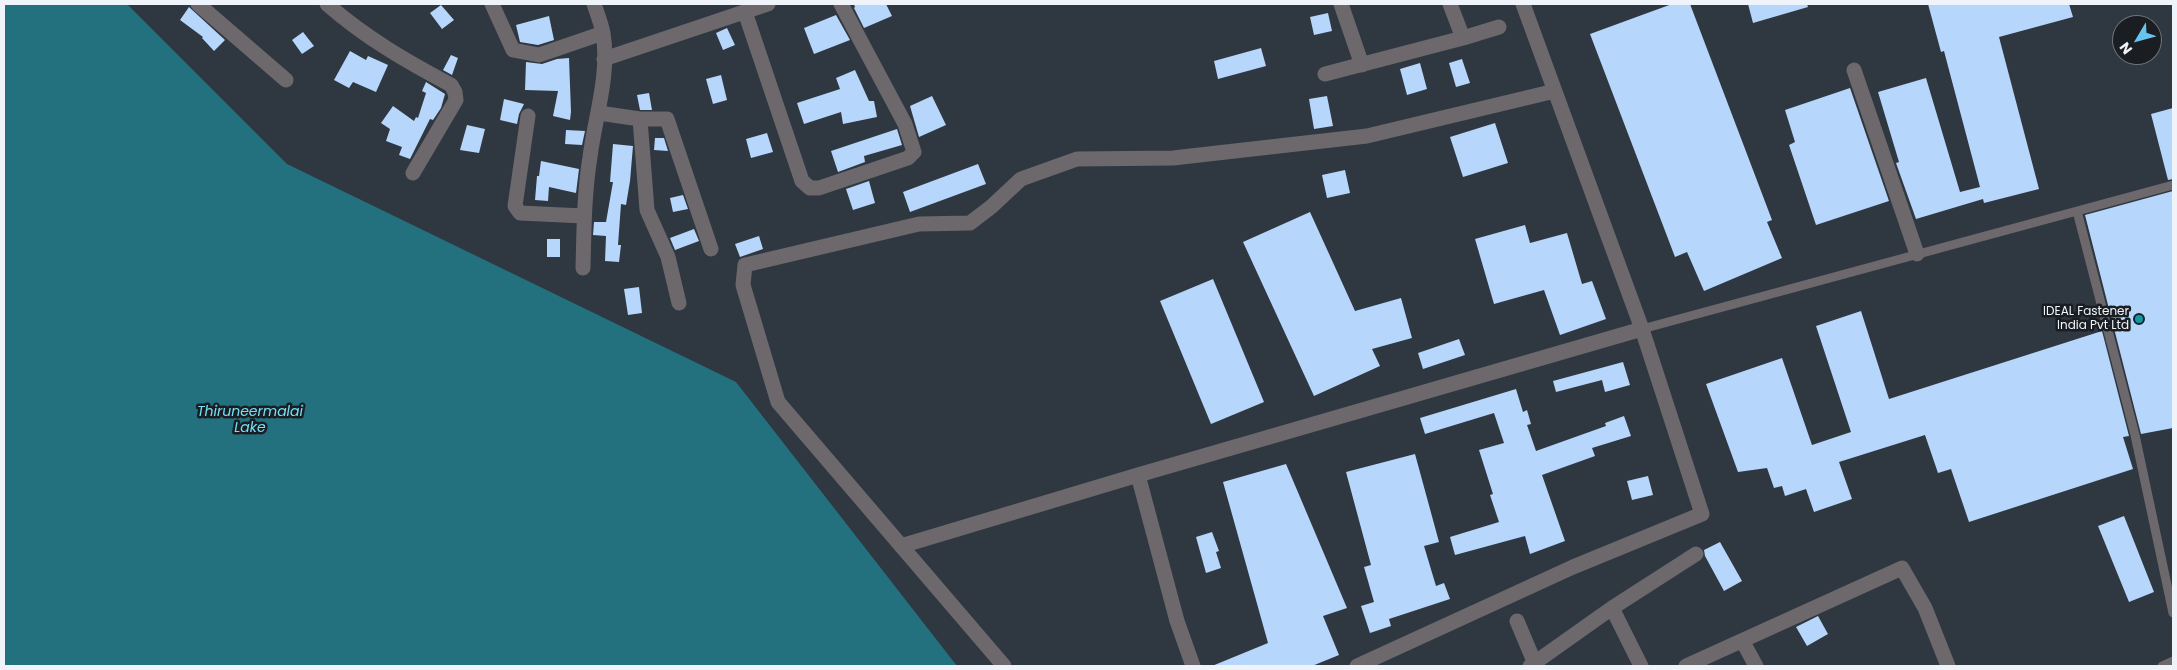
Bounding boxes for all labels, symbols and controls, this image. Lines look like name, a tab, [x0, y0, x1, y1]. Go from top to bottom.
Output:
north arrow	[2112, 15, 2162, 65]
text: N	[2115, 38, 2137, 59]
place label: IDEAL Fastener India Pvt Ltd	[2043, 305, 2129, 333]
marker: IDEAL Fastener India Pvt Ltd	[2133, 313, 2145, 325]
water label: Thiruneermalai Lake	[197, 404, 303, 437]

